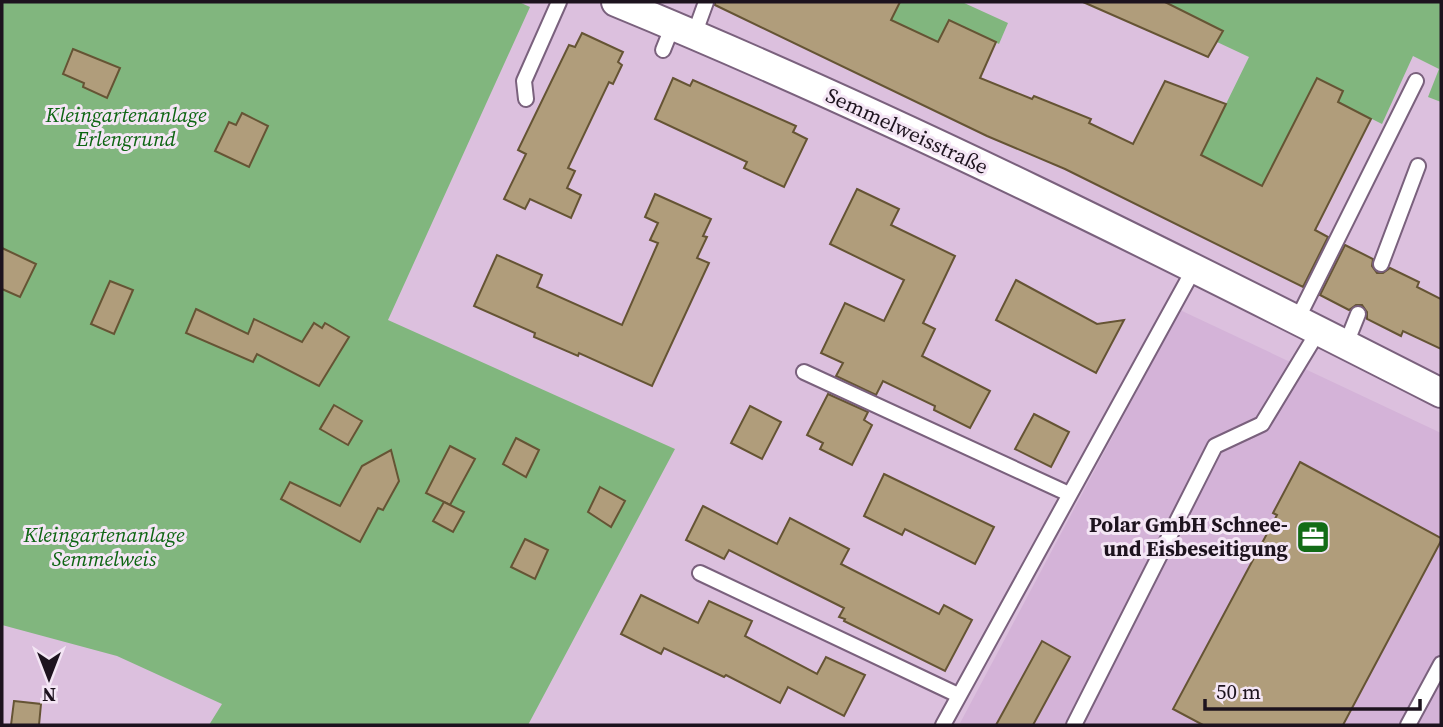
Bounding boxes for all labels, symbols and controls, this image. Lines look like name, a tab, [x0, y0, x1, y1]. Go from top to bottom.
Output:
street label: Semmelweisstraße	[821, 80, 993, 181]
park label: Kleingartenanlage Erlengrund	[44, 100, 207, 153]
place label: Polar GmbH Schnee- und Eisbeseitigung	[1089, 510, 1289, 563]
office icon: Polar GmbH Schnee- und Eisbeseitigung	[1294, 518, 1332, 556]
park label: Kleingartenanlage Semmelweis	[22, 520, 185, 573]
north arrow	[14, 643, 84, 713]
scale bar	[1205, 668, 1420, 712]
text: 50 m	[1216, 677, 1261, 706]
text: N	[42, 682, 56, 708]

